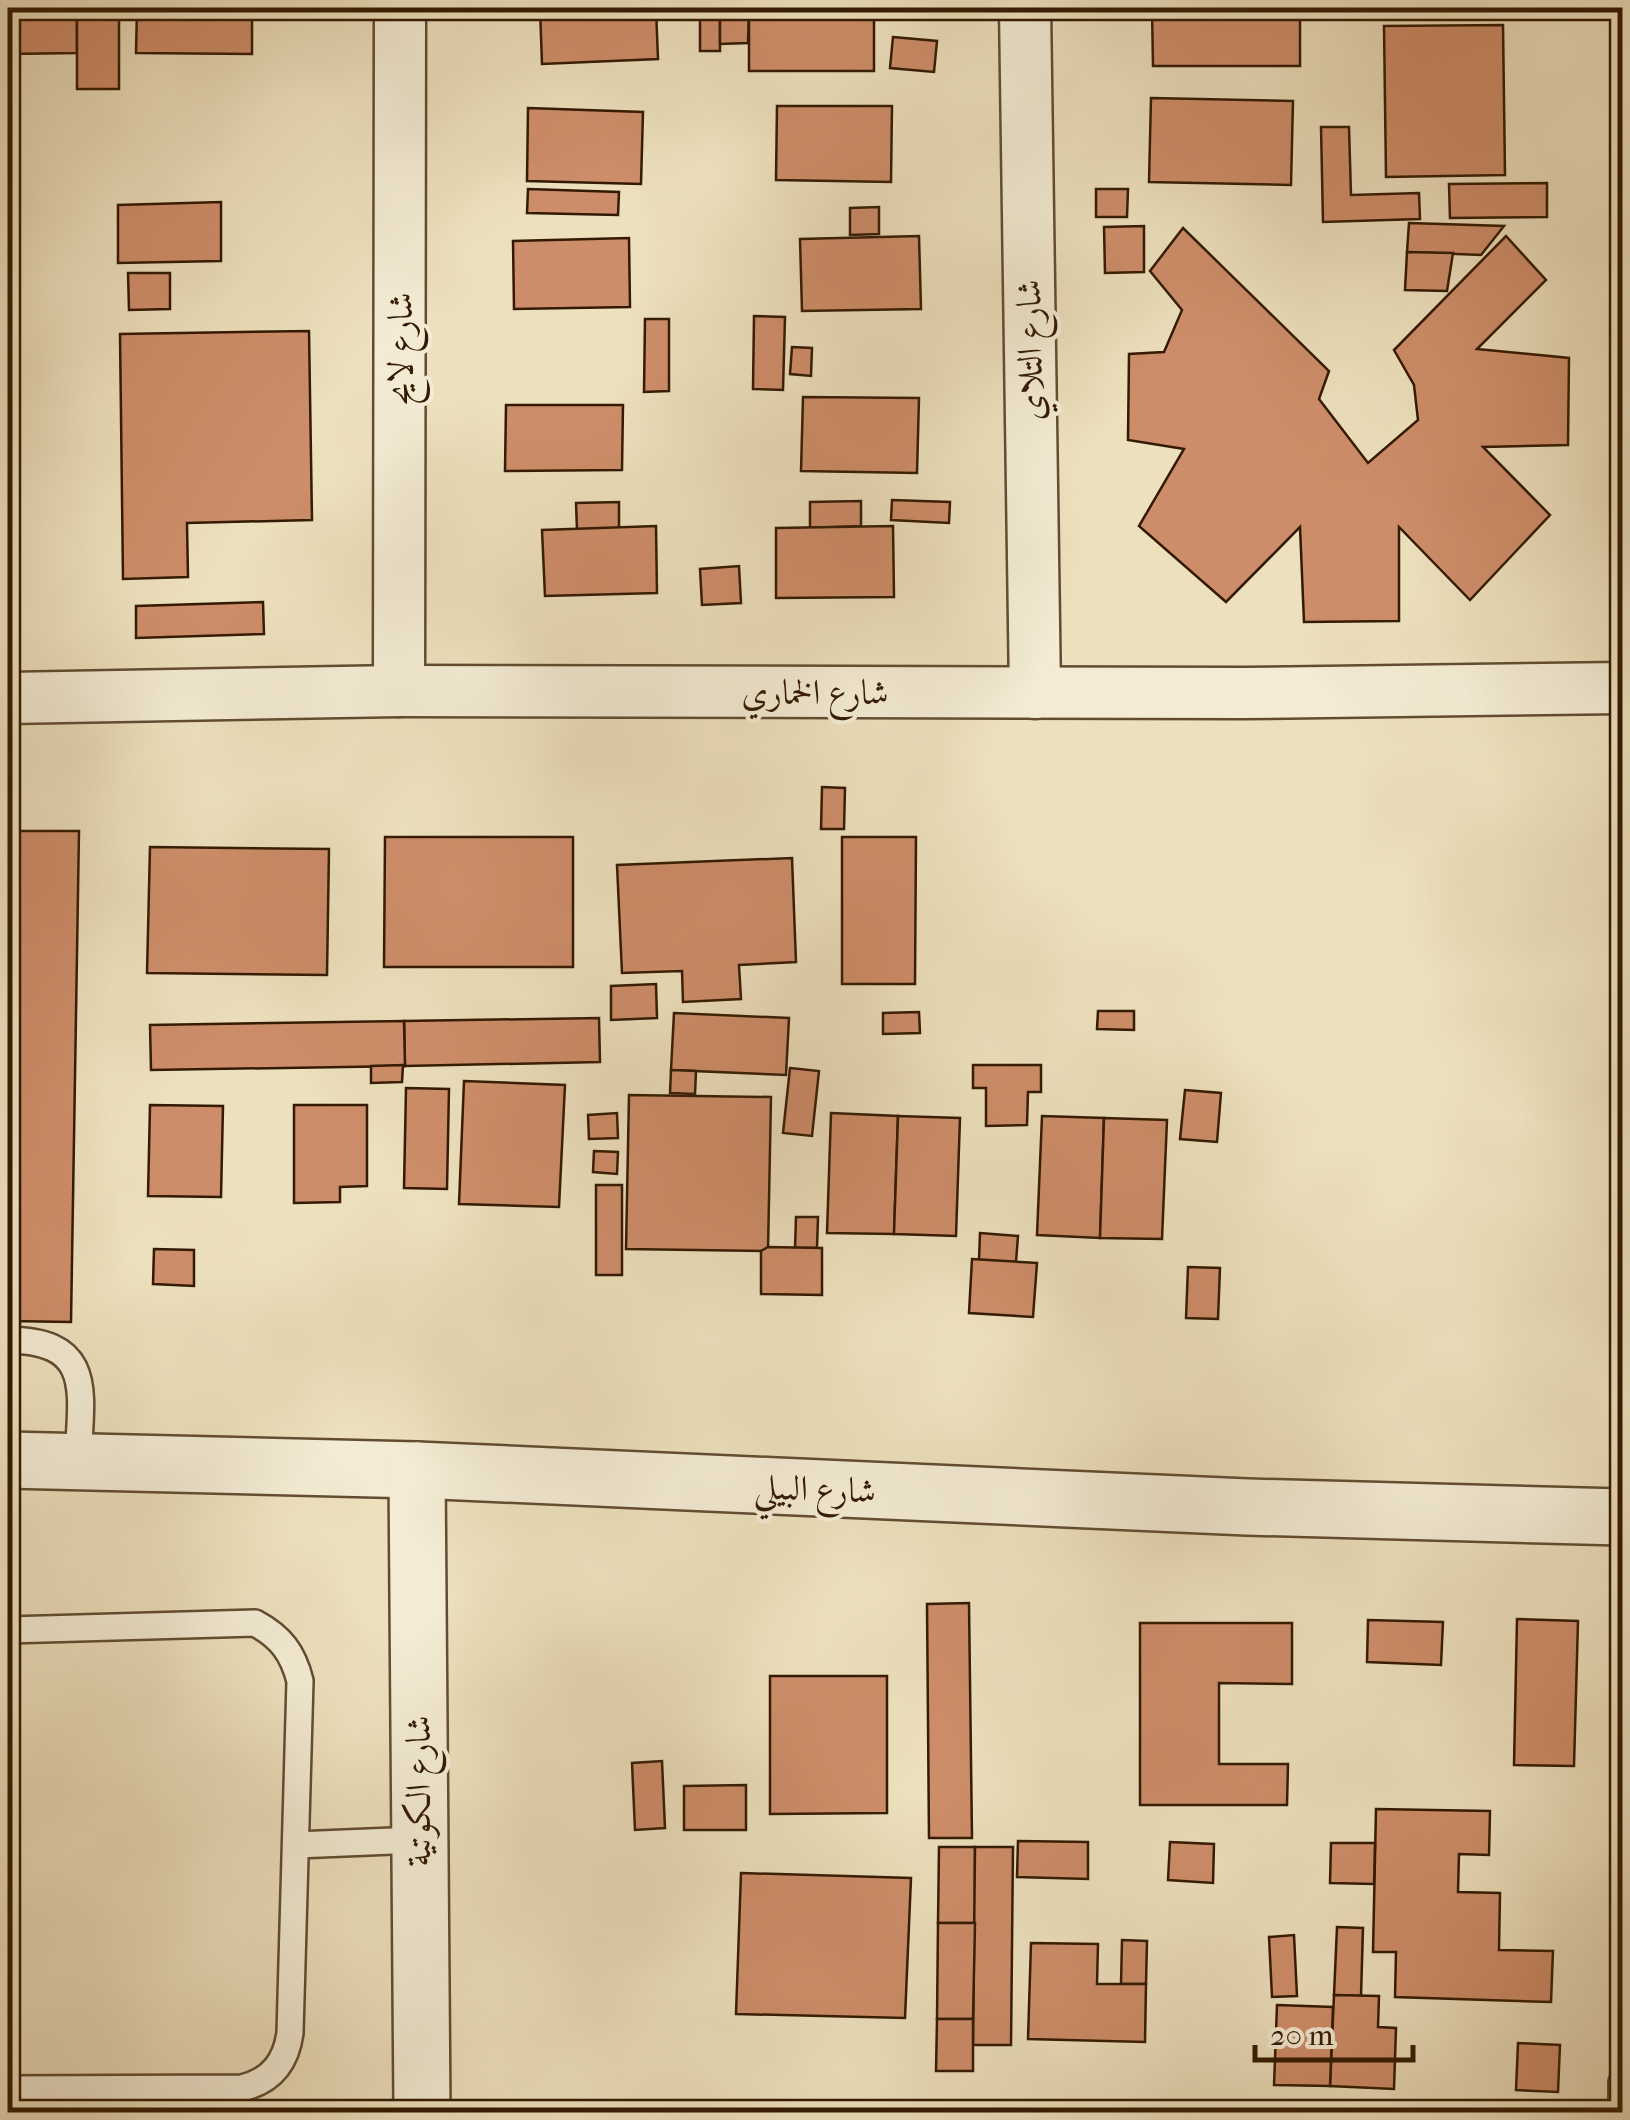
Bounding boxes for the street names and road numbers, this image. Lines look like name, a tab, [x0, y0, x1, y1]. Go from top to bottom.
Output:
street label: شارع التلاي	[1008, 279, 1060, 421]
street label: شارع لايح	[380, 292, 430, 406]
street label: شارع الخماري	[741, 672, 889, 721]
street label: شارع البيلي	[753, 1466, 877, 1524]
street label: شارع الكوتية	[398, 1715, 447, 1867]

